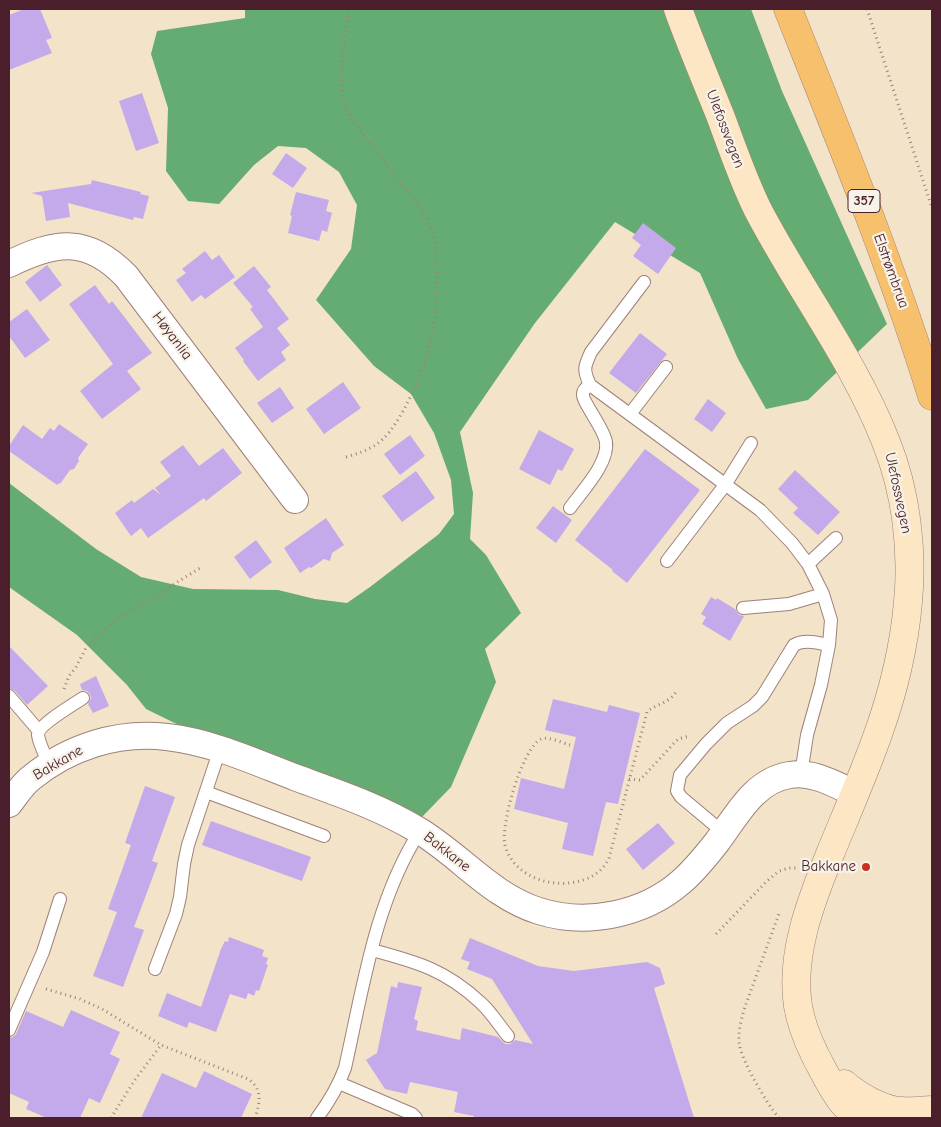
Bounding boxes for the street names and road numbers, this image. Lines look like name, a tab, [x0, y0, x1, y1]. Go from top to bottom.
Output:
street label: Ulefossvegen	[702, 87, 748, 171]
road number: 357	[848, 190, 880, 212]
street label: Elstrømbrua	[869, 231, 913, 311]
street label: Høyanlia	[148, 308, 196, 364]
street label: Ulefossvegen	[881, 451, 915, 535]
street label: Bakkane	[30, 742, 86, 784]
street label: Bakkane	[420, 828, 474, 876]

